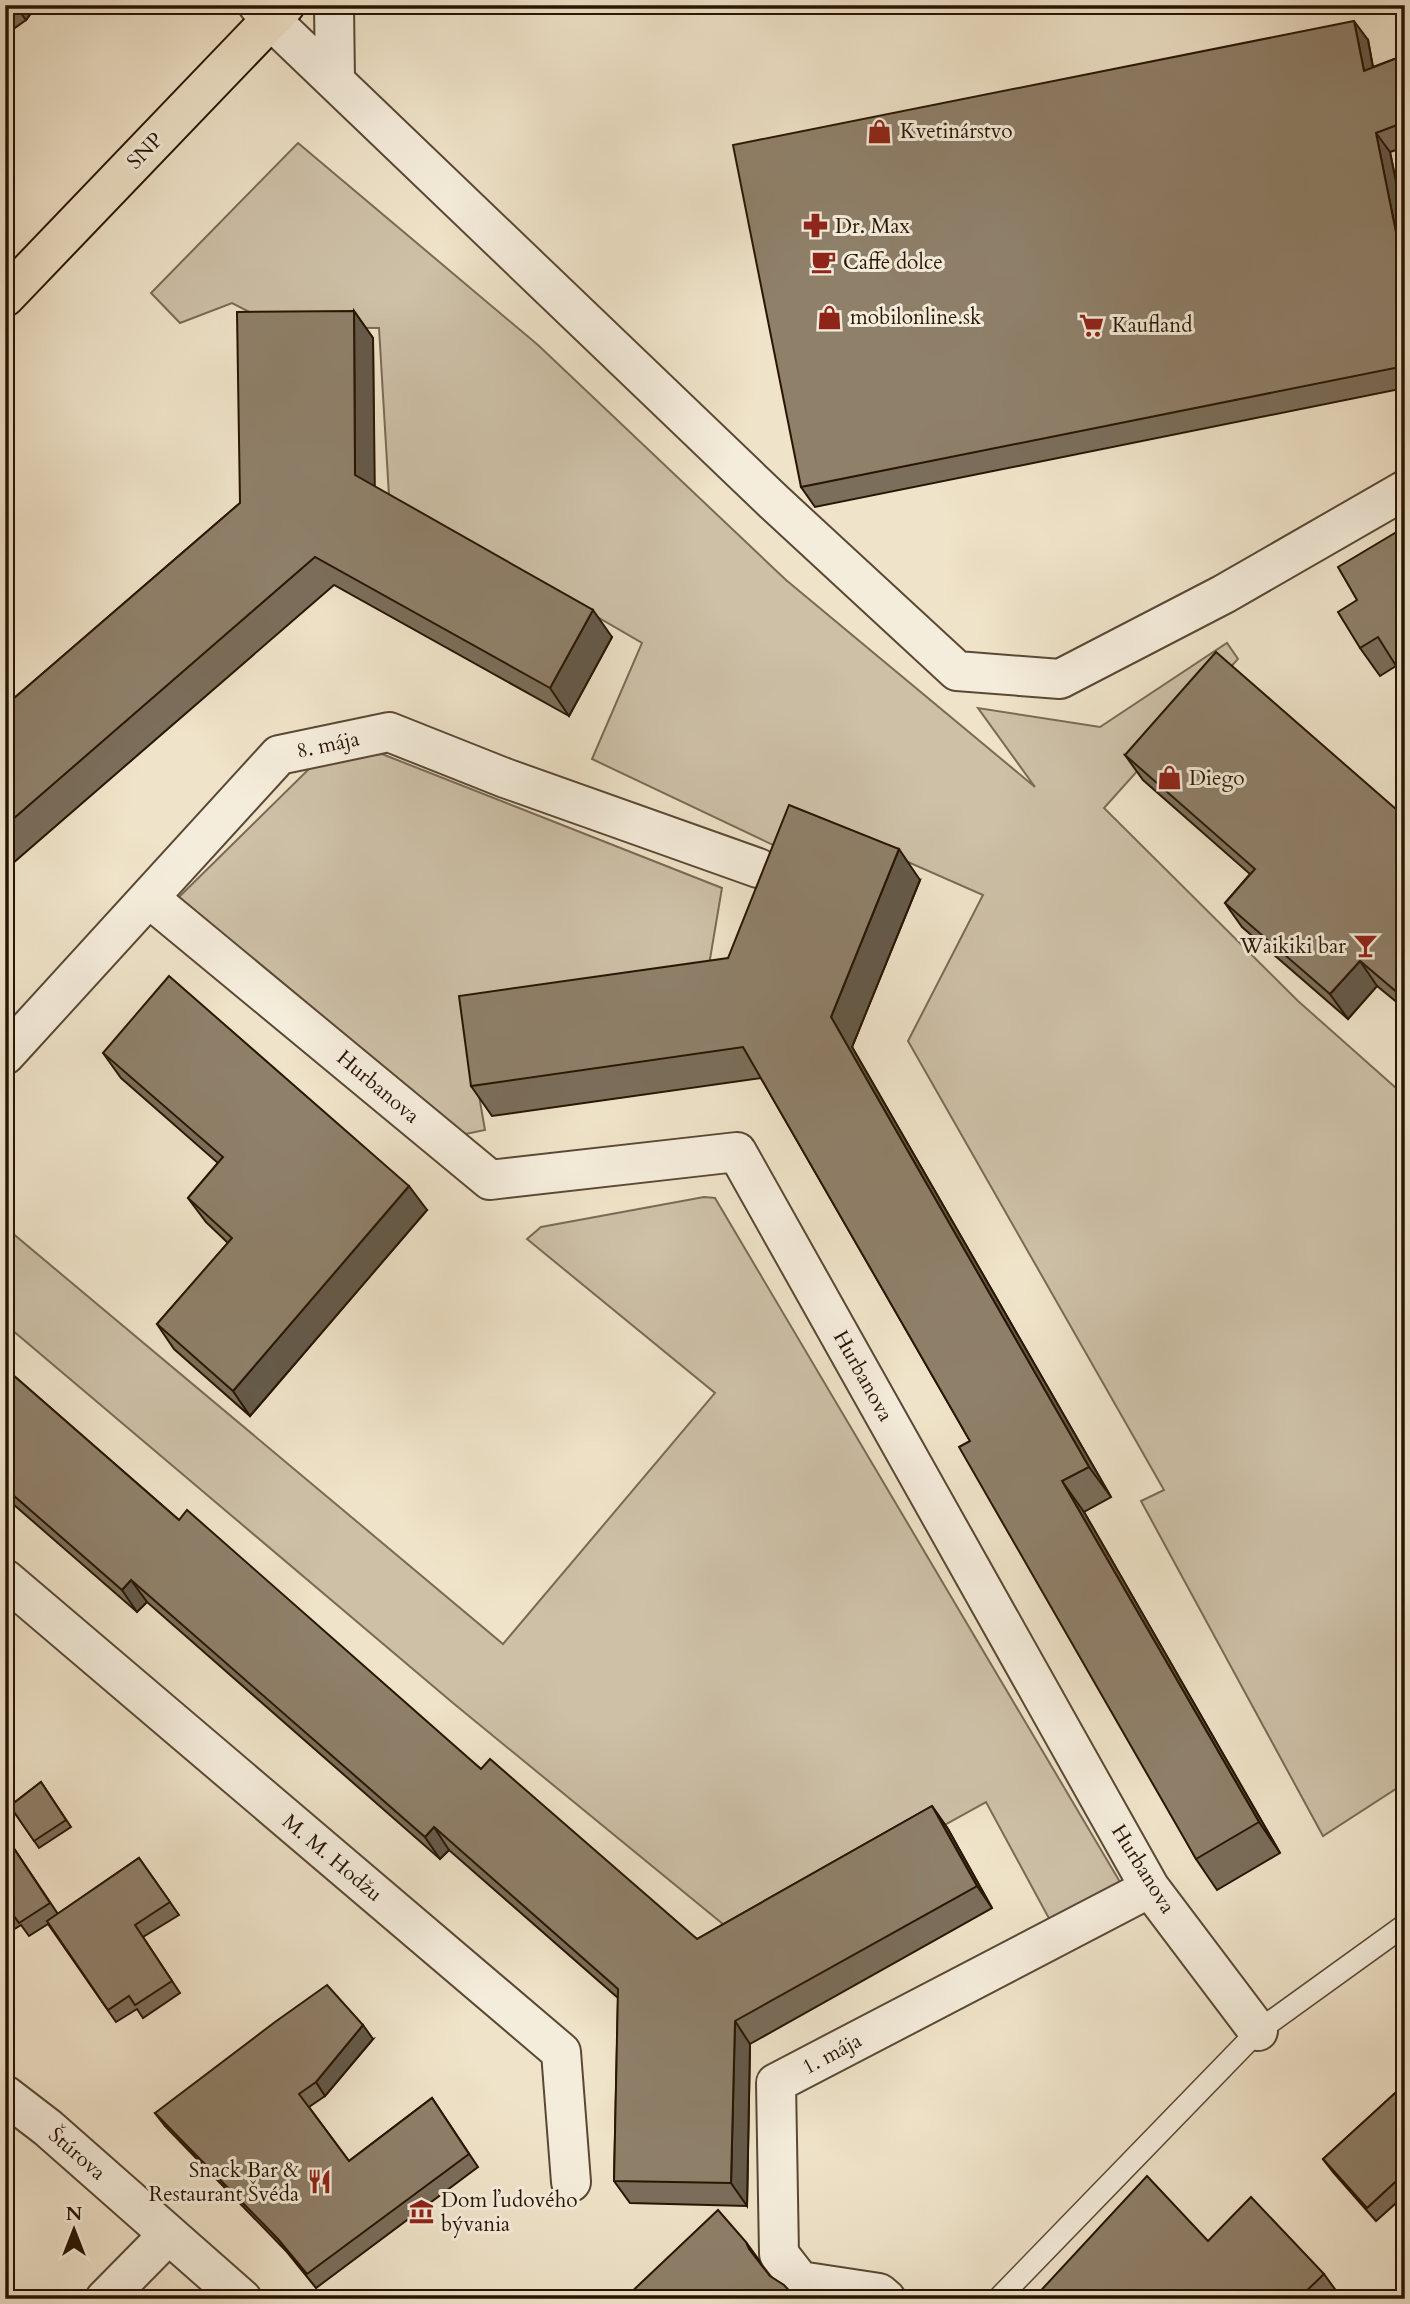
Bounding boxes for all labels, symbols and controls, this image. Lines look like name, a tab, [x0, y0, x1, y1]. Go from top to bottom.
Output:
shop icon: Kvetinárstvo	[866, 117, 894, 145]
place label: Kvetinárstvo	[900, 117, 1013, 146]
street label: SNP	[120, 126, 170, 176]
pharmacy icon: Dr. Max	[801, 212, 829, 240]
place label: Dr. Max	[835, 212, 911, 241]
cafe icon: Caffe dolce	[809, 248, 837, 276]
place label: Caffe dolce	[843, 248, 943, 277]
shop icon: mobilonline.sk	[816, 303, 844, 331]
place label: mobilonline.sk	[850, 303, 982, 332]
supermarket icon: Kaufland	[1078, 311, 1106, 339]
place label: Kaufland	[1112, 311, 1192, 340]
street label: 8. mája	[294, 724, 362, 766]
shop icon: Diego	[1155, 764, 1183, 792]
place label: Diego	[1189, 764, 1245, 793]
place label: Waikiki bar	[1239, 932, 1346, 961]
bar icon: Waikiki bar	[1352, 932, 1380, 960]
street label: Hurbanova	[330, 1044, 426, 1130]
street label: Hurbanova	[826, 1325, 900, 1427]
street label: M. M. Hodžu	[276, 1808, 388, 1908]
street label: Hurbanova	[1104, 1819, 1182, 1919]
street label: 1. mája	[797, 2026, 867, 2082]
street label: Štúrova	[42, 2120, 113, 2187]
place label: Snack Bar & Restaurant Švéda	[149, 2156, 299, 2209]
restaurant icon: Snack Bar & Restaurant Švéda	[305, 2168, 333, 2196]
place label: Dom ľudového bývania	[441, 2186, 578, 2239]
north arrow	[38, 2196, 108, 2266]
museum icon: Dom ľudového bývania	[407, 2198, 435, 2226]
text: N	[66, 2201, 83, 2227]

